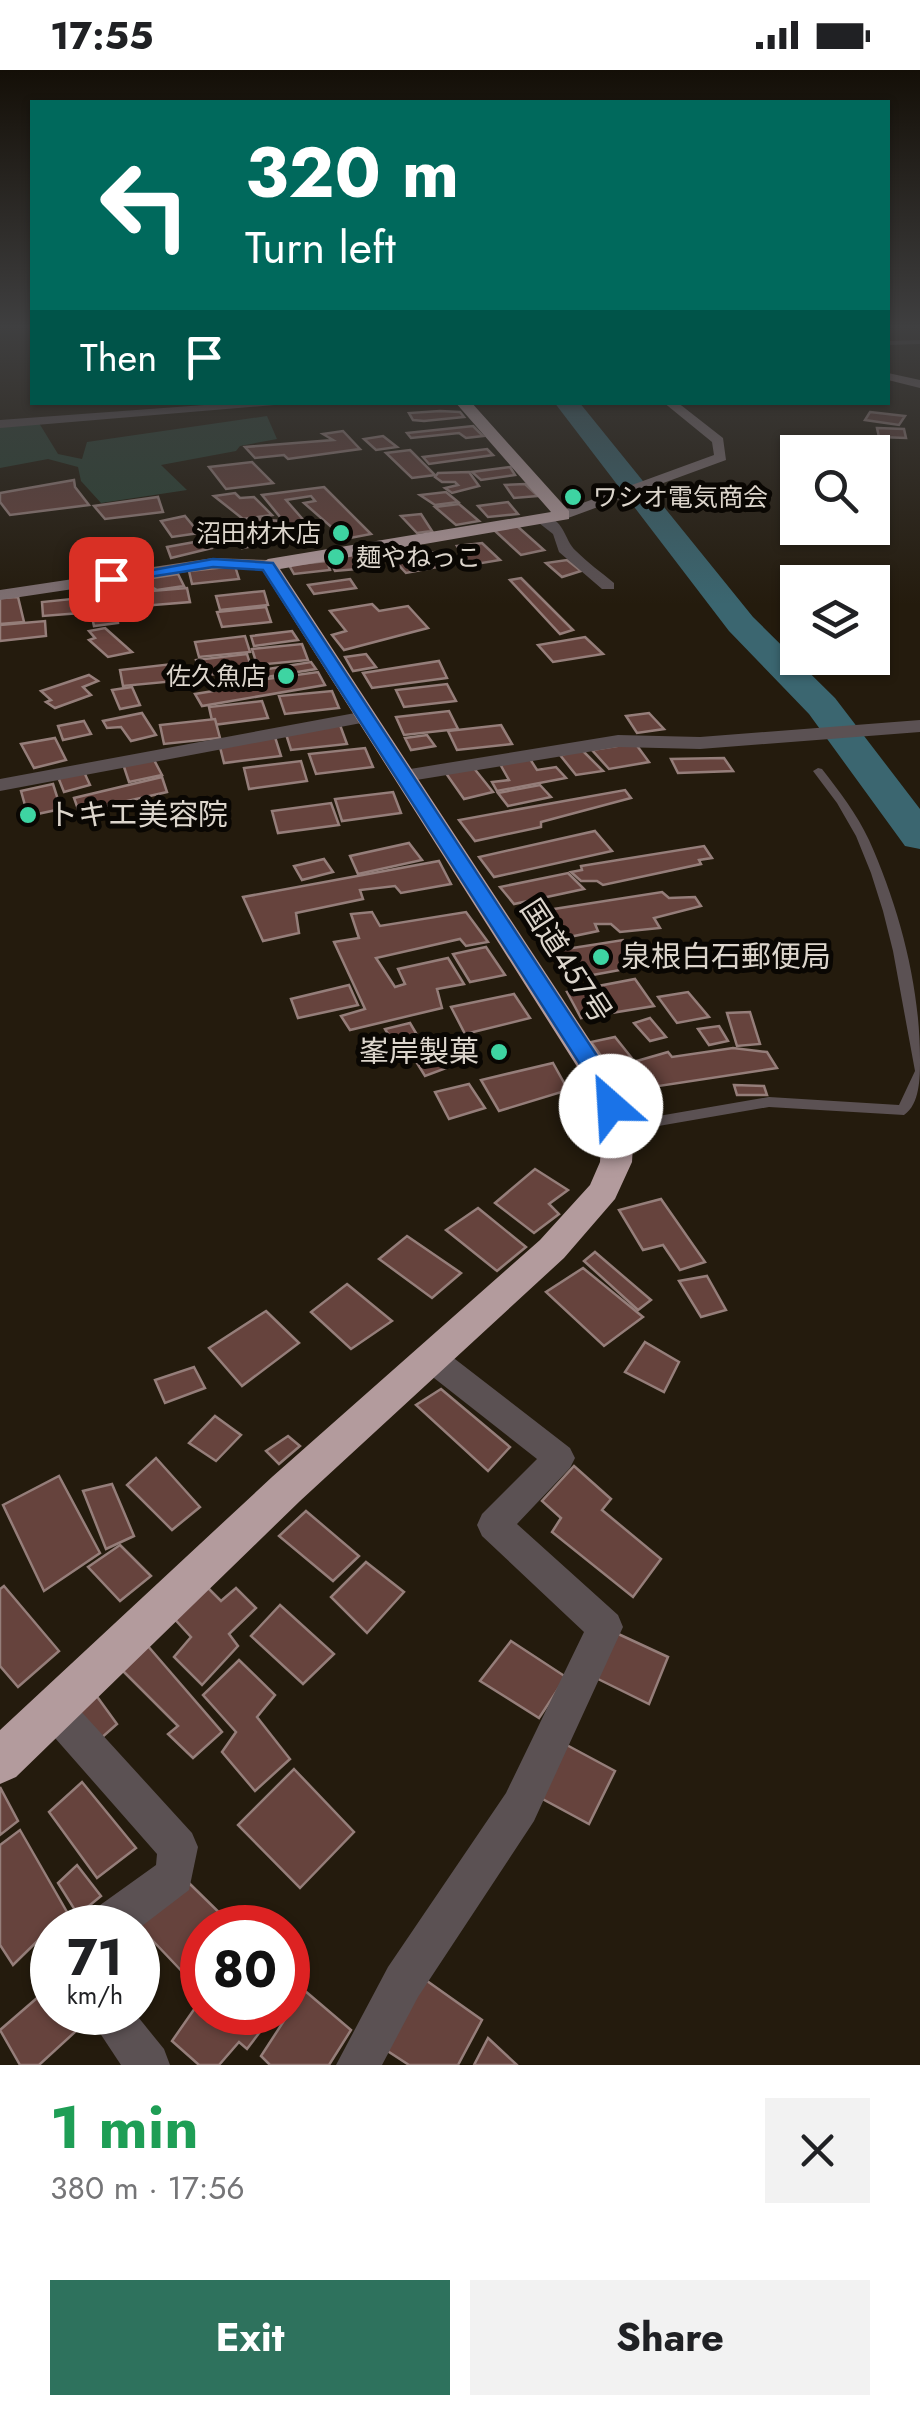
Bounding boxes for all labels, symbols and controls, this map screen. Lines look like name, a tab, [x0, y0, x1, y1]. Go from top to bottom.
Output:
text: 17:55	[50, 8, 154, 63]
text: 320 m	[245, 122, 459, 223]
icon: left	[80, 140, 210, 270]
text: Turn left	[245, 215, 396, 280]
text: Then	[80, 330, 157, 385]
icon: arrive	[177, 330, 232, 385]
map controls	[780, 435, 890, 675]
button: search	[780, 435, 890, 545]
place label: ワシオ電気商会	[593, 479, 768, 515]
marker: ワシオ電気商会	[562, 486, 584, 508]
place label: 沼田材木店	[196, 515, 321, 551]
marker: 沼田材木店	[330, 522, 352, 544]
pin	[69, 537, 154, 622]
place label: 麺やねっこ	[356, 539, 481, 575]
marker: 麺やねっこ	[325, 546, 347, 568]
icon: arrive	[84, 552, 139, 607]
button: layers	[780, 565, 890, 675]
place label: 佐久魚店	[166, 658, 266, 694]
marker: 佐久魚店	[275, 665, 297, 687]
place label: トキエ美容院	[48, 793, 228, 836]
marker: トキエ美容院	[17, 804, 39, 826]
street label: 国道457号	[510, 890, 623, 1031]
place label: 泉根白石郵便局	[621, 935, 831, 978]
marker: 泉根白石郵便局	[590, 946, 612, 968]
place label: 峯岸製菓	[359, 1030, 479, 1073]
marker: 峯岸製菓	[488, 1041, 510, 1063]
position arrow	[559, 1054, 663, 1158]
speed limit sign: 80	[180, 1905, 310, 2035]
text: 71	[67, 1921, 123, 1994]
text: km/h	[67, 1977, 123, 2013]
text: 1 min	[50, 2084, 199, 2171]
button: close	[765, 2098, 870, 2203]
text: 380 m · 17:56	[50, 2165, 245, 2211]
button: Exit	[50, 2280, 450, 2395]
button: Share	[470, 2280, 870, 2395]

